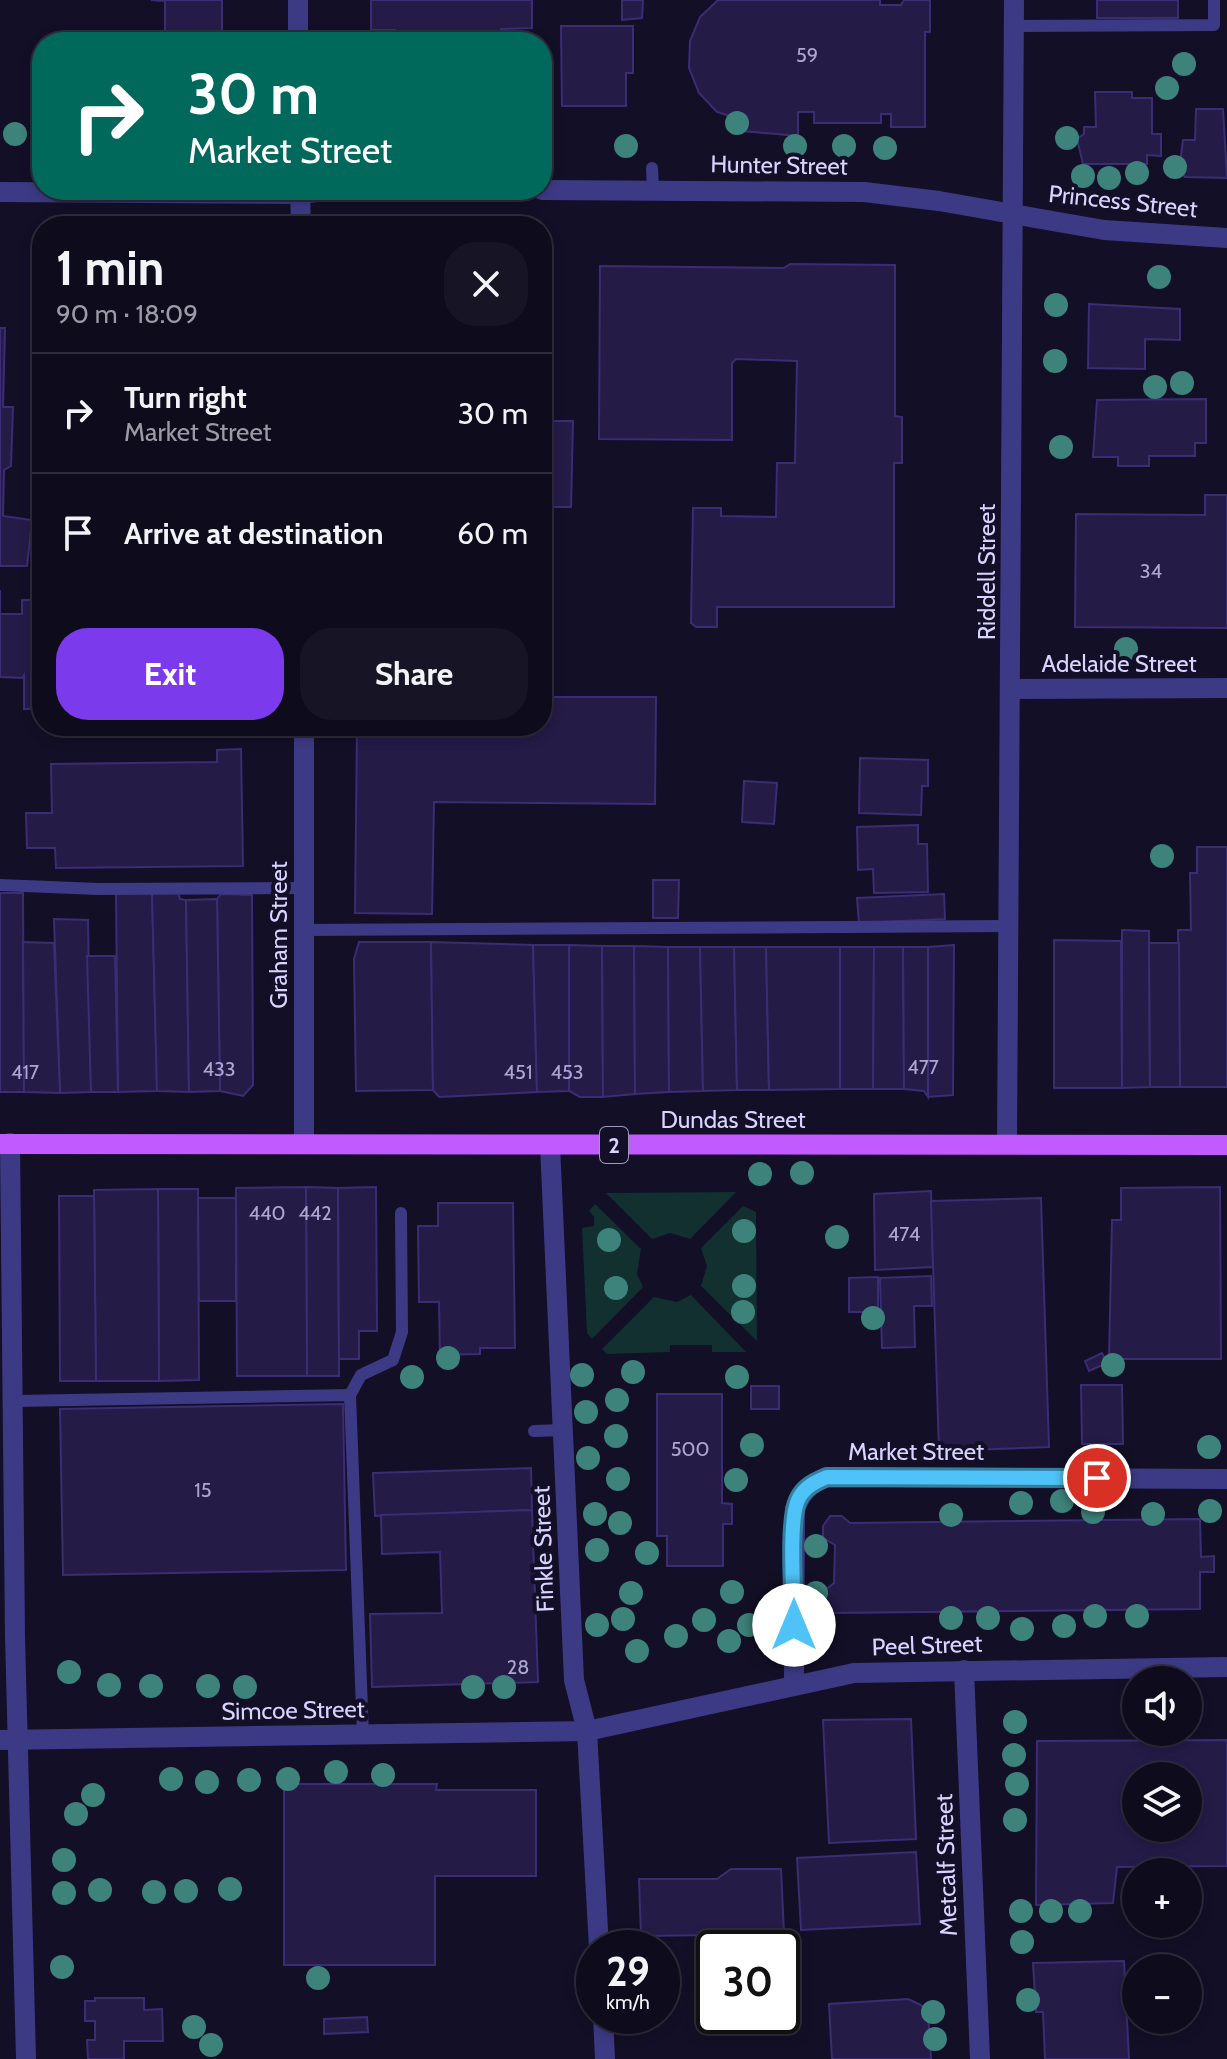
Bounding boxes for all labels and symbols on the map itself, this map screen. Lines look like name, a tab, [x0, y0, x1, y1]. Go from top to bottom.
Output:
house number: 59	[796, 43, 818, 67]
street label: Hunter Street	[710, 149, 848, 181]
street label: Princess Street	[1047, 179, 1199, 223]
street label: Riddell Street	[972, 504, 1001, 640]
house number: 34	[1140, 559, 1163, 583]
street label: Adelaide Street	[1041, 649, 1197, 678]
street label: Graham Street	[264, 861, 293, 1009]
house number: 477	[907, 1055, 939, 1079]
house number: 433	[202, 1057, 236, 1081]
house number: 417	[11, 1060, 39, 1084]
house number: 451	[504, 1060, 532, 1084]
house number: 453	[550, 1060, 584, 1084]
street label: Dundas Street	[660, 1105, 806, 1134]
road number: 2	[600, 1127, 628, 1163]
house number: 440	[248, 1201, 286, 1225]
house number: 442	[298, 1201, 332, 1225]
house number: 474	[888, 1222, 921, 1246]
house number: 500	[671, 1437, 709, 1461]
street label: Market Street	[848, 1437, 984, 1466]
pin	[1063, 1444, 1131, 1512]
house number: 15	[194, 1478, 212, 1502]
street label: Finkle Street	[526, 1485, 560, 1613]
position arrow	[752, 1583, 836, 1667]
street label: Peel Street	[871, 1629, 983, 1661]
house number: 28	[507, 1655, 529, 1679]
street label: Simcoe Street	[221, 1694, 365, 1726]
street label: Metcalf Street	[929, 1793, 963, 1937]
speed limit sign: 30	[696, 1930, 800, 2034]

